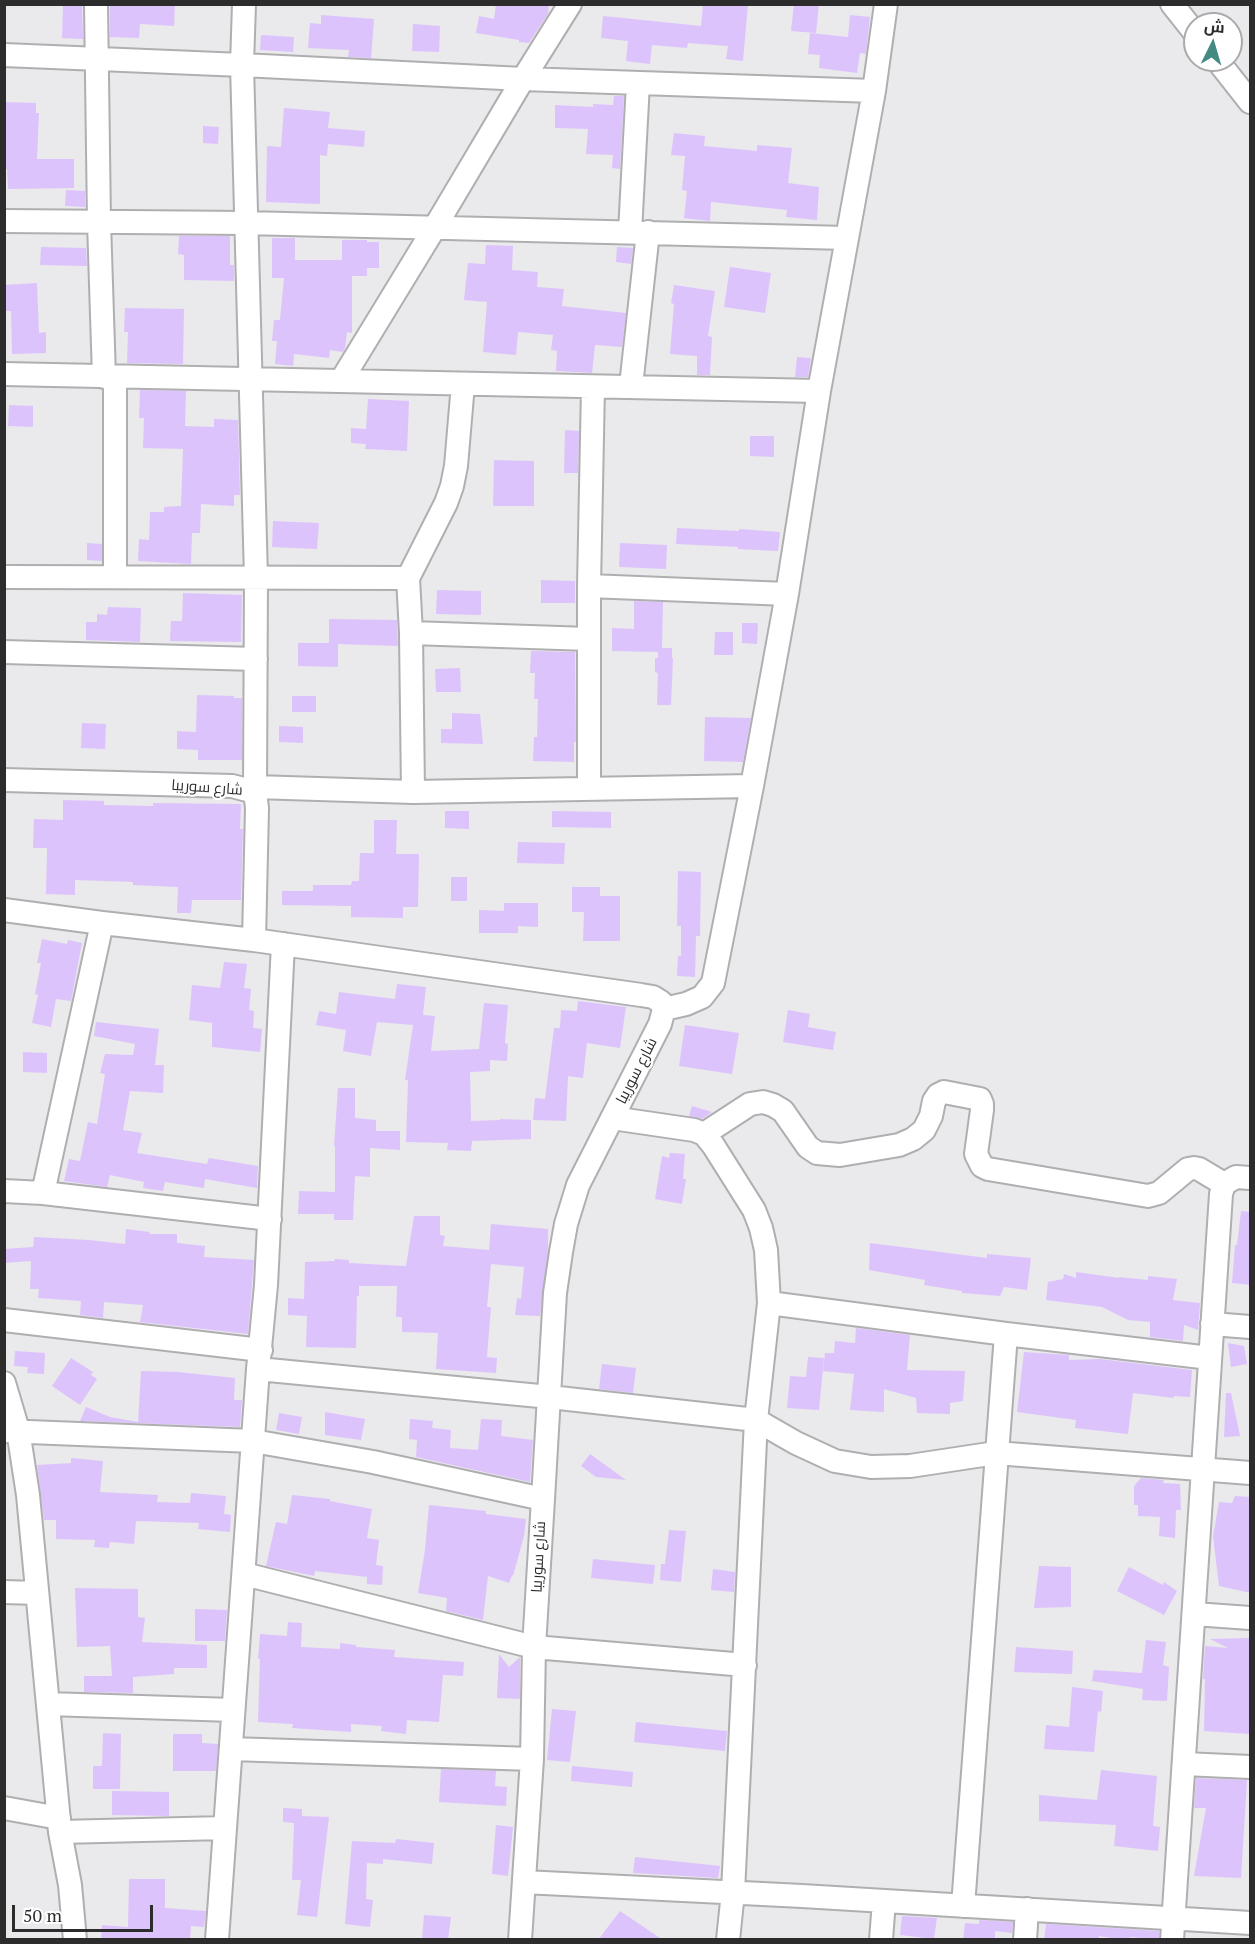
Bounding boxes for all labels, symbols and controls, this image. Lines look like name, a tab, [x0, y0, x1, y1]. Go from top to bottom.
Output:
north arrow	[1183, 12, 1243, 72]
text: ش	[1203, 14, 1226, 38]
street label: شارع سوريبا	[171, 777, 243, 799]
street label: شارع سوريبا	[613, 1035, 661, 1107]
street label: شارع سوريبا	[528, 1521, 550, 1593]
scale bar	[15, 1893, 156, 1931]
text: 50 m	[23, 1903, 62, 1927]

